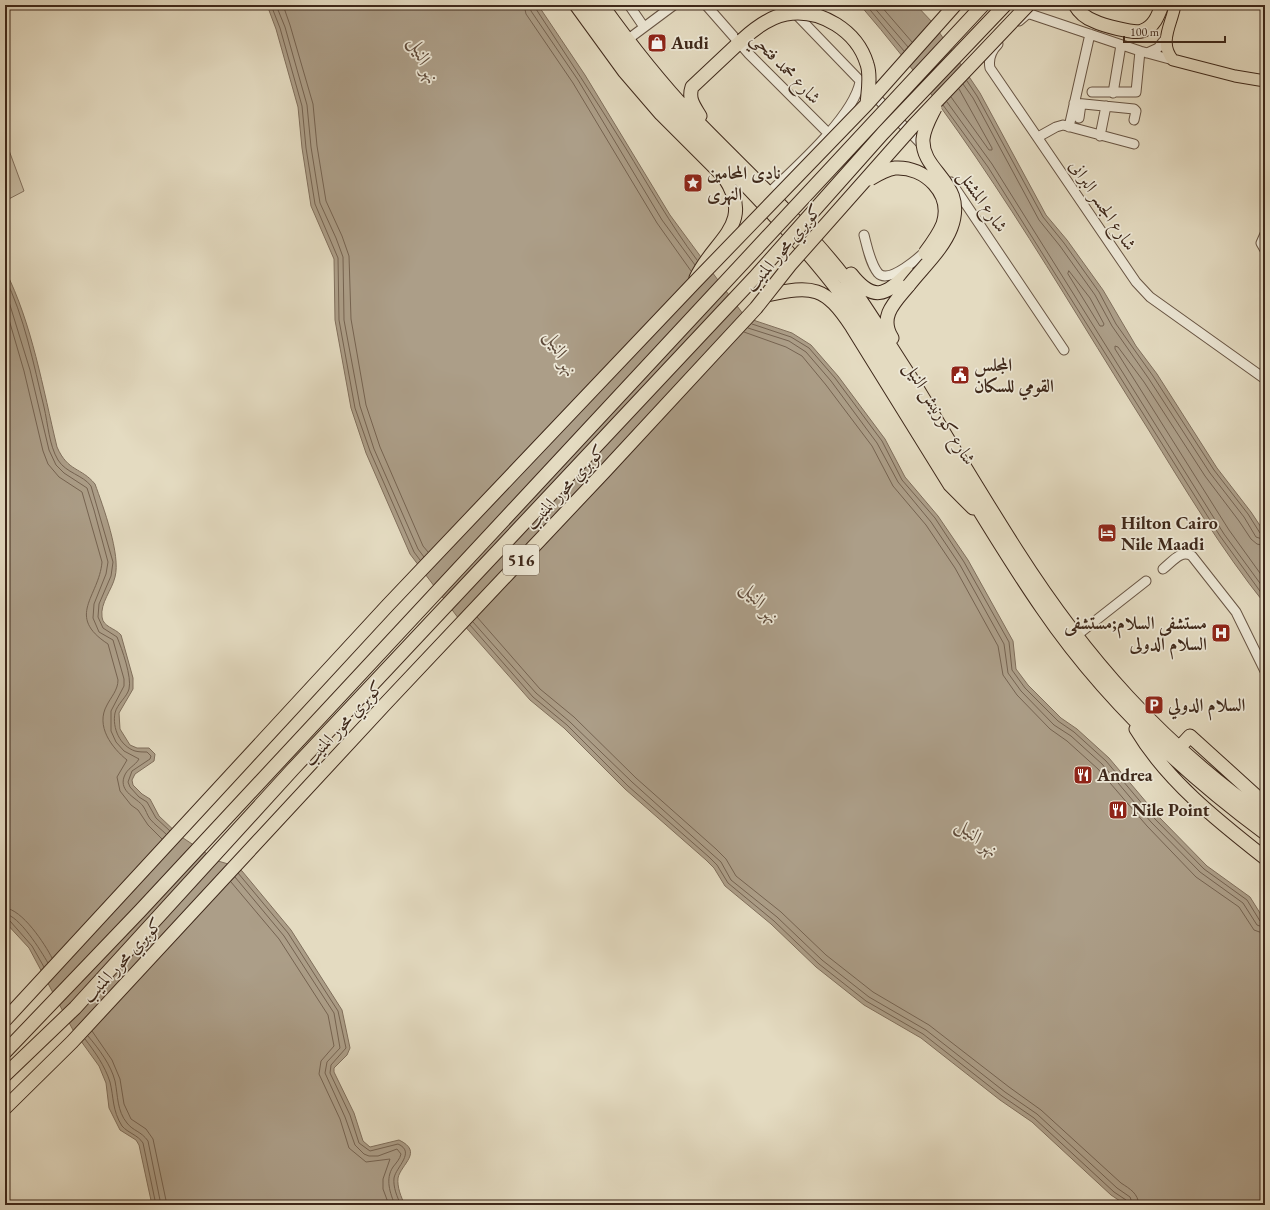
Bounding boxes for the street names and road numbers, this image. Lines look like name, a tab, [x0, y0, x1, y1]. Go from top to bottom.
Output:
street label: شارع محمد فتحي	[742, 27, 826, 113]
street label: شارع الجسر البرانى	[1061, 155, 1142, 257]
street label: شارع المشتل	[950, 165, 1013, 239]
street label: كوبري محور المنيب	[739, 199, 829, 299]
street label: شارع كورنيش النيل	[896, 357, 981, 471]
street label: كوبري محور المنيب	[519, 439, 613, 537]
road number: 516	[503, 545, 539, 575]
street label: كوبري محور المنيب	[297, 675, 391, 773]
street label: كوبري محور المنيب	[76, 912, 170, 1010]

